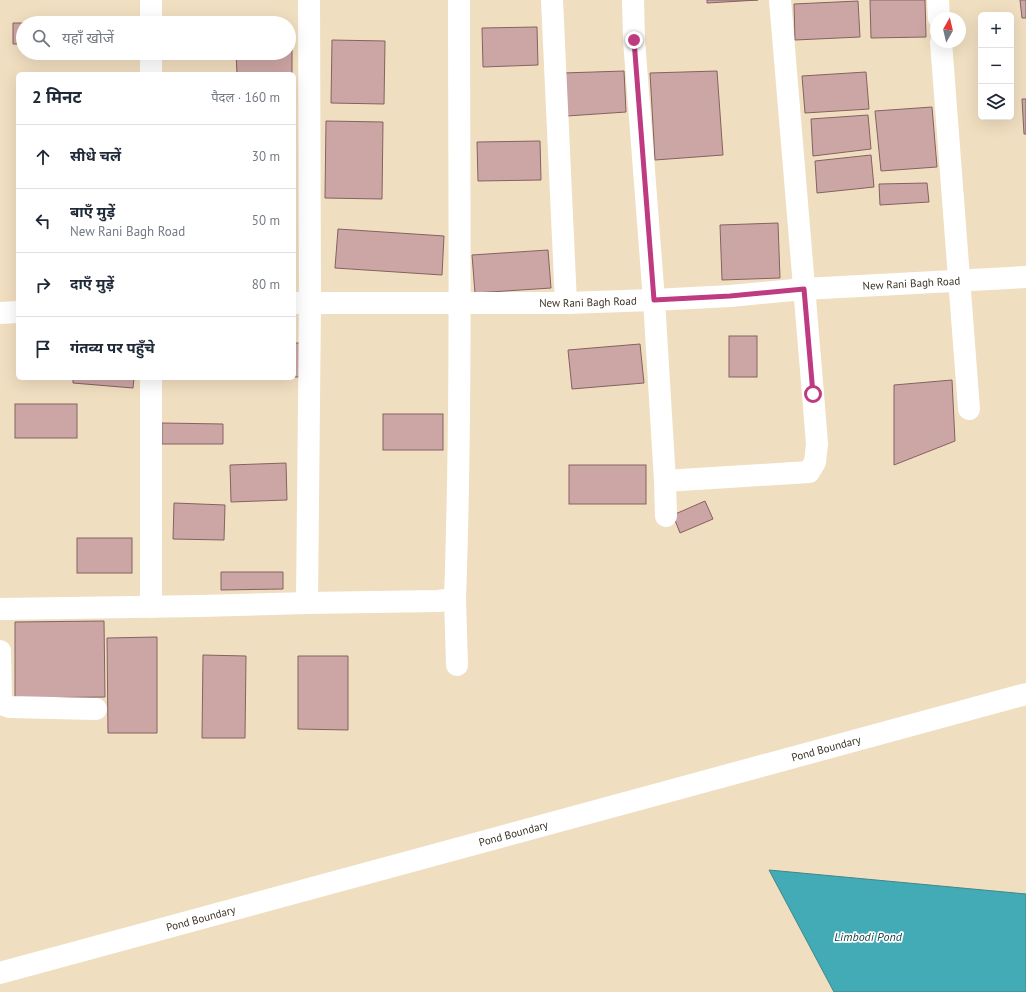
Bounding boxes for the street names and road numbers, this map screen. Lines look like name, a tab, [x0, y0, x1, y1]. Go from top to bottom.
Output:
street label: New Rani Bagh Road	[862, 274, 961, 293]
street label: New Rani Bagh Road	[539, 294, 637, 310]
street label: Pond Boundary	[790, 732, 863, 764]
street label: Pond Boundary	[477, 817, 550, 849]
street label: Pond Boundary	[165, 902, 238, 935]

